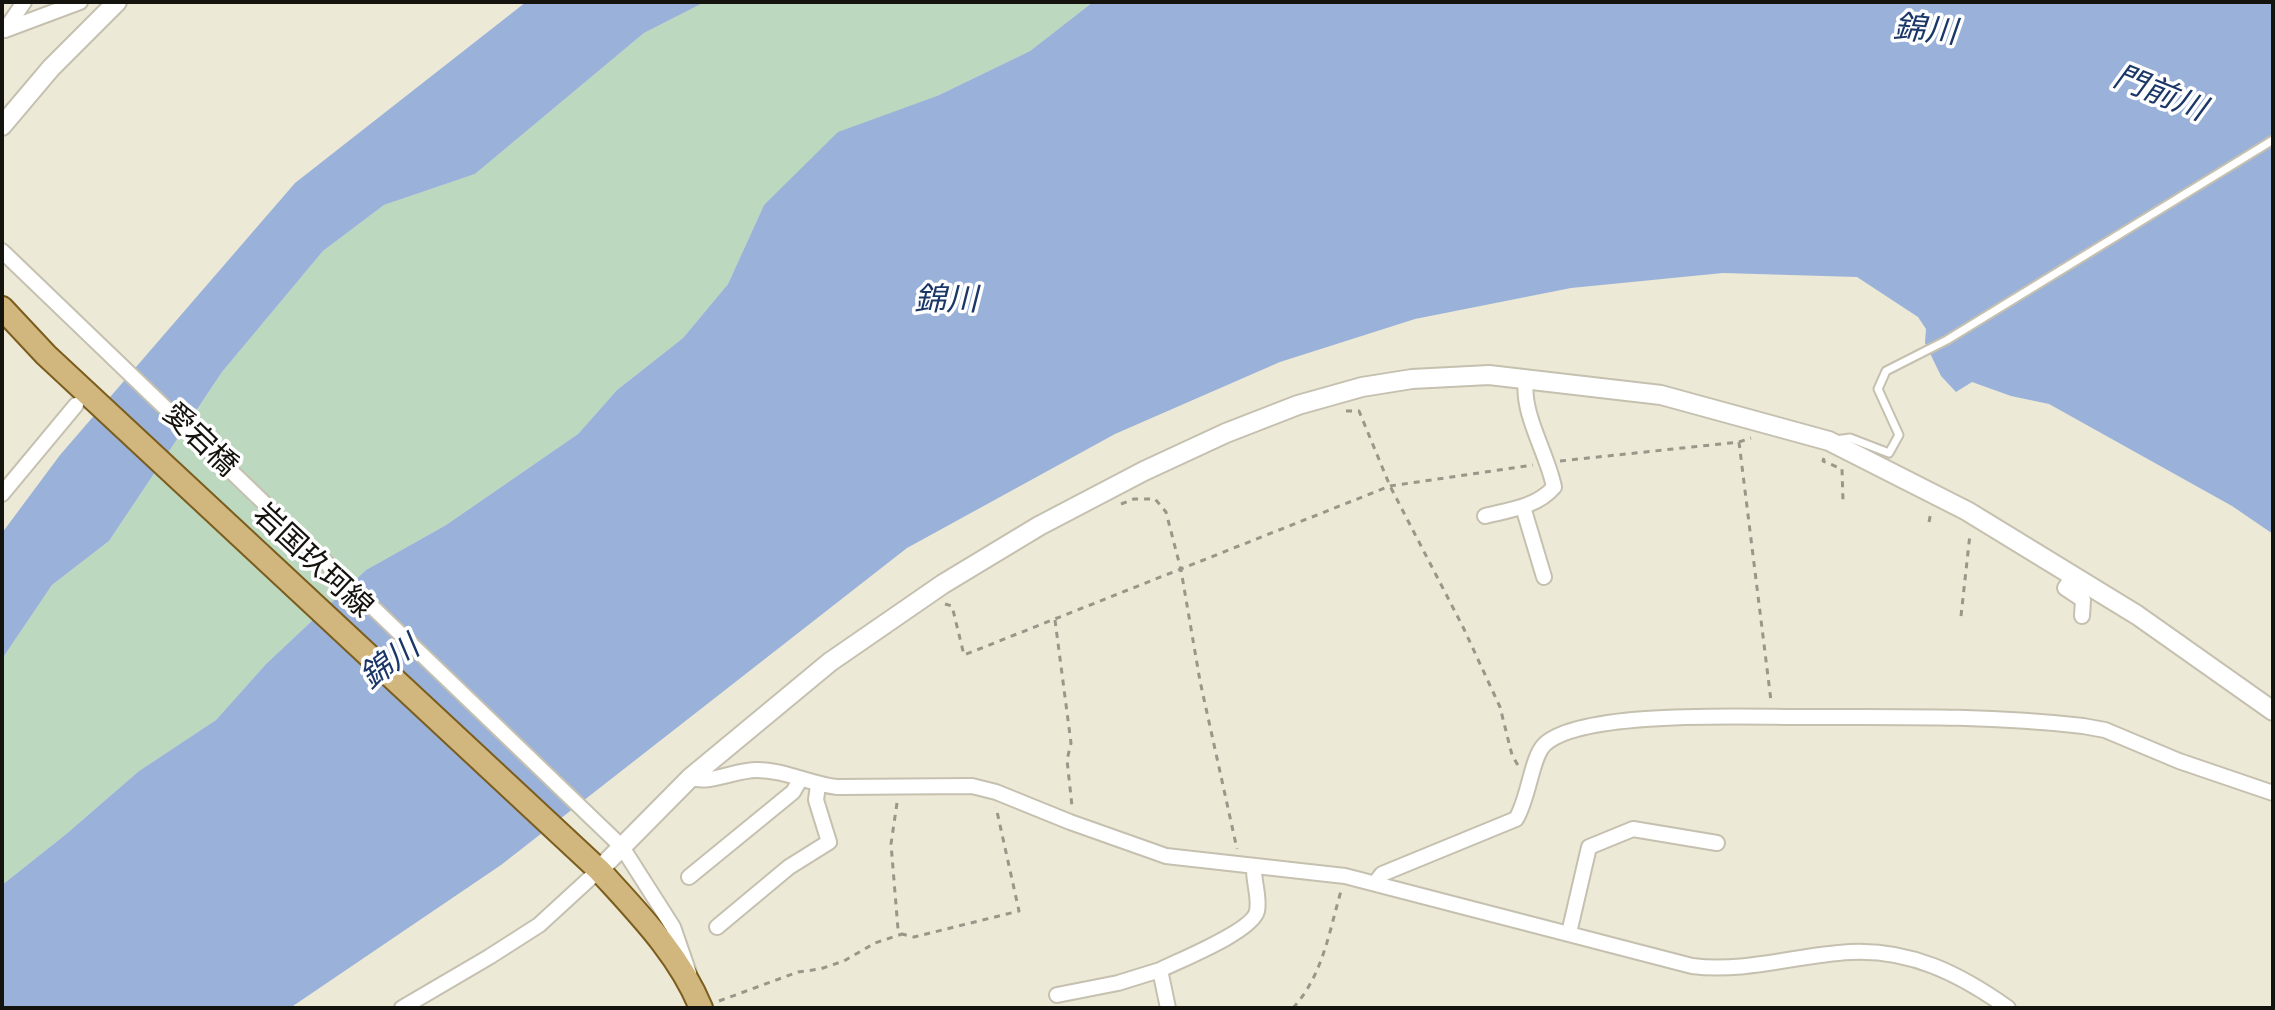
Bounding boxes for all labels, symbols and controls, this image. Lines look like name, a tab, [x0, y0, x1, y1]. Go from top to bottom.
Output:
water label: 錦川	[1891, 10, 1959, 54]
water label: 門前川	[2107, 59, 2211, 131]
water label: 錦川	[914, 283, 978, 321]
street label: 愛宕橋	[154, 397, 244, 485]
street label: 岩国玖珂線	[245, 498, 379, 626]
water label: 錦川	[354, 629, 428, 699]

